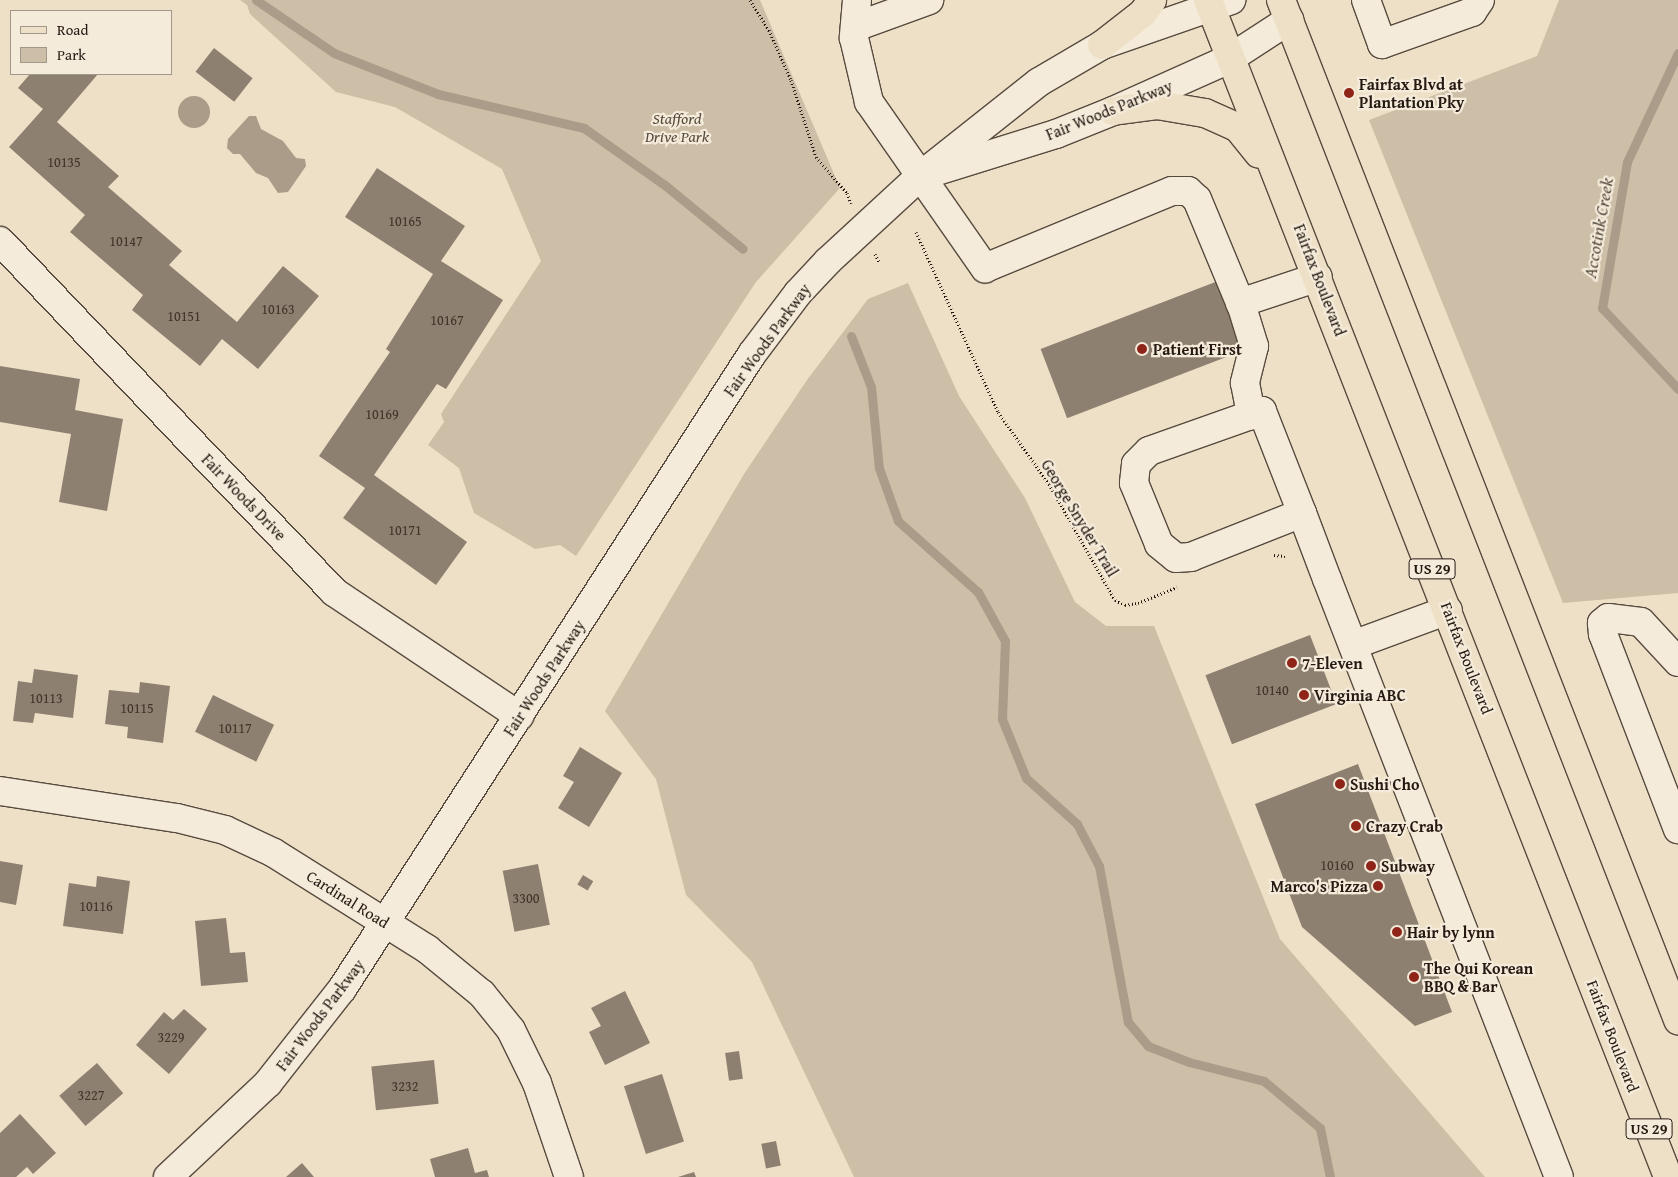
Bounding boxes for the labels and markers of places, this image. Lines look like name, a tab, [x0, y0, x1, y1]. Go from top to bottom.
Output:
place label: Fairfax Blvd at Plantation Pky	[1359, 74, 1464, 112]
marker: Fairfax Blvd at Plantation Pky	[1343, 87, 1355, 99]
place label: Patient First	[1153, 339, 1242, 359]
marker: Patient First	[1135, 342, 1149, 356]
place label: 7-Eleven	[1302, 653, 1363, 673]
marker: 7-Eleven	[1286, 657, 1298, 669]
place label: Virginia ABC	[1314, 685, 1406, 705]
marker: Virginia ABC	[1298, 689, 1310, 701]
place label: Sushi Cho	[1350, 774, 1419, 794]
marker: Sushi Cho	[1334, 778, 1346, 790]
place label: Crazy Crab	[1366, 816, 1443, 836]
marker: Crazy Crab	[1350, 820, 1362, 832]
place label: Subway	[1381, 856, 1435, 876]
marker: Subway	[1365, 860, 1377, 872]
place label: Marco's Pizza	[1270, 876, 1368, 896]
marker: Marco's Pizza	[1372, 880, 1384, 892]
place label: Hair by lynn	[1407, 922, 1495, 942]
marker: Hair by lynn	[1391, 926, 1403, 938]
place label: The Qui Korean BBQ & Bar	[1424, 958, 1533, 996]
marker: The Qui Korean BBQ & Bar	[1408, 971, 1420, 983]

